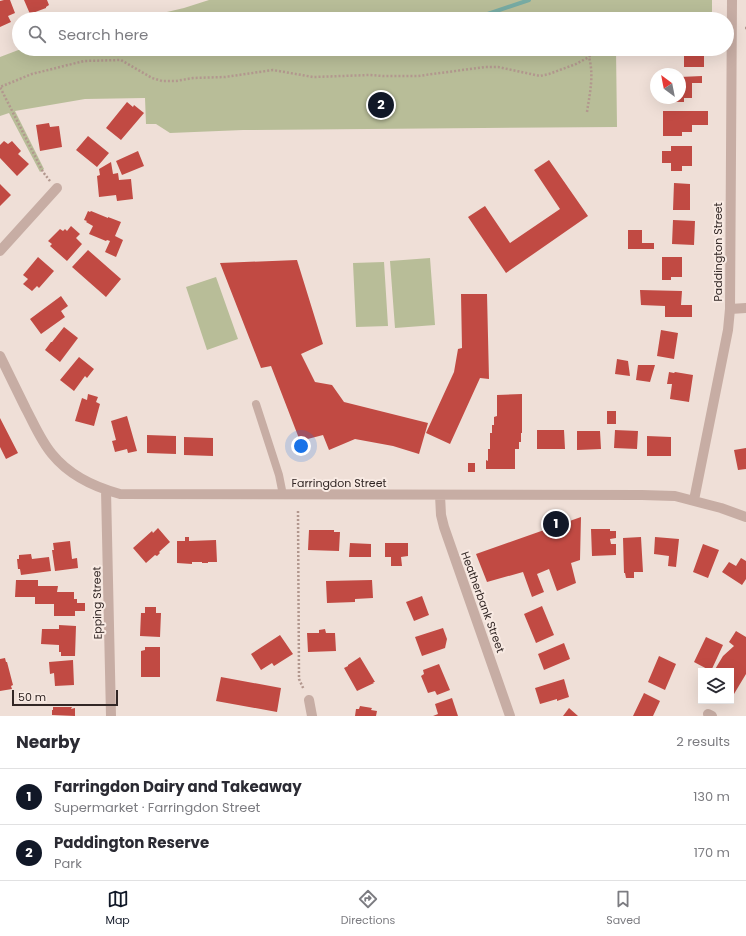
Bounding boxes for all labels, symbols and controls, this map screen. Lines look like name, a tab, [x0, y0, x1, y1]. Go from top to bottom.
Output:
search box	[12, 12, 734, 56]
icon: search	[26, 23, 48, 45]
text: Search here	[58, 24, 148, 45]
north arrow	[650, 68, 686, 104]
pin: 2	[368, 90, 394, 120]
street label: Paddington Street	[710, 202, 726, 302]
your location	[291, 436, 311, 456]
street label: Farringdon Street	[291, 475, 387, 491]
pin: 1	[543, 509, 569, 539]
street label: Heatherbank Street	[457, 549, 509, 655]
street label: Epping Street	[88, 566, 106, 640]
map controls	[698, 668, 734, 704]
button: layers	[698, 668, 734, 704]
scale bar	[12, 688, 118, 707]
text: 50 m	[18, 689, 46, 705]
text: Nearby	[16, 730, 80, 754]
text: 2 results	[676, 732, 730, 751]
text: Farringdon Dairy and Takeaway	[54, 776, 302, 797]
text: 1	[27, 787, 31, 806]
text: 130 m	[693, 787, 730, 806]
text: Supermarket · Farringdon Street	[54, 798, 260, 817]
text: Paddington Reserve	[54, 832, 209, 853]
text: 2	[25, 843, 33, 862]
text: 170 m	[694, 843, 730, 862]
text: Park	[54, 854, 82, 873]
tab: Map	[105, 888, 130, 929]
tab: Directions	[341, 888, 395, 929]
tab: Saved	[606, 888, 641, 929]

